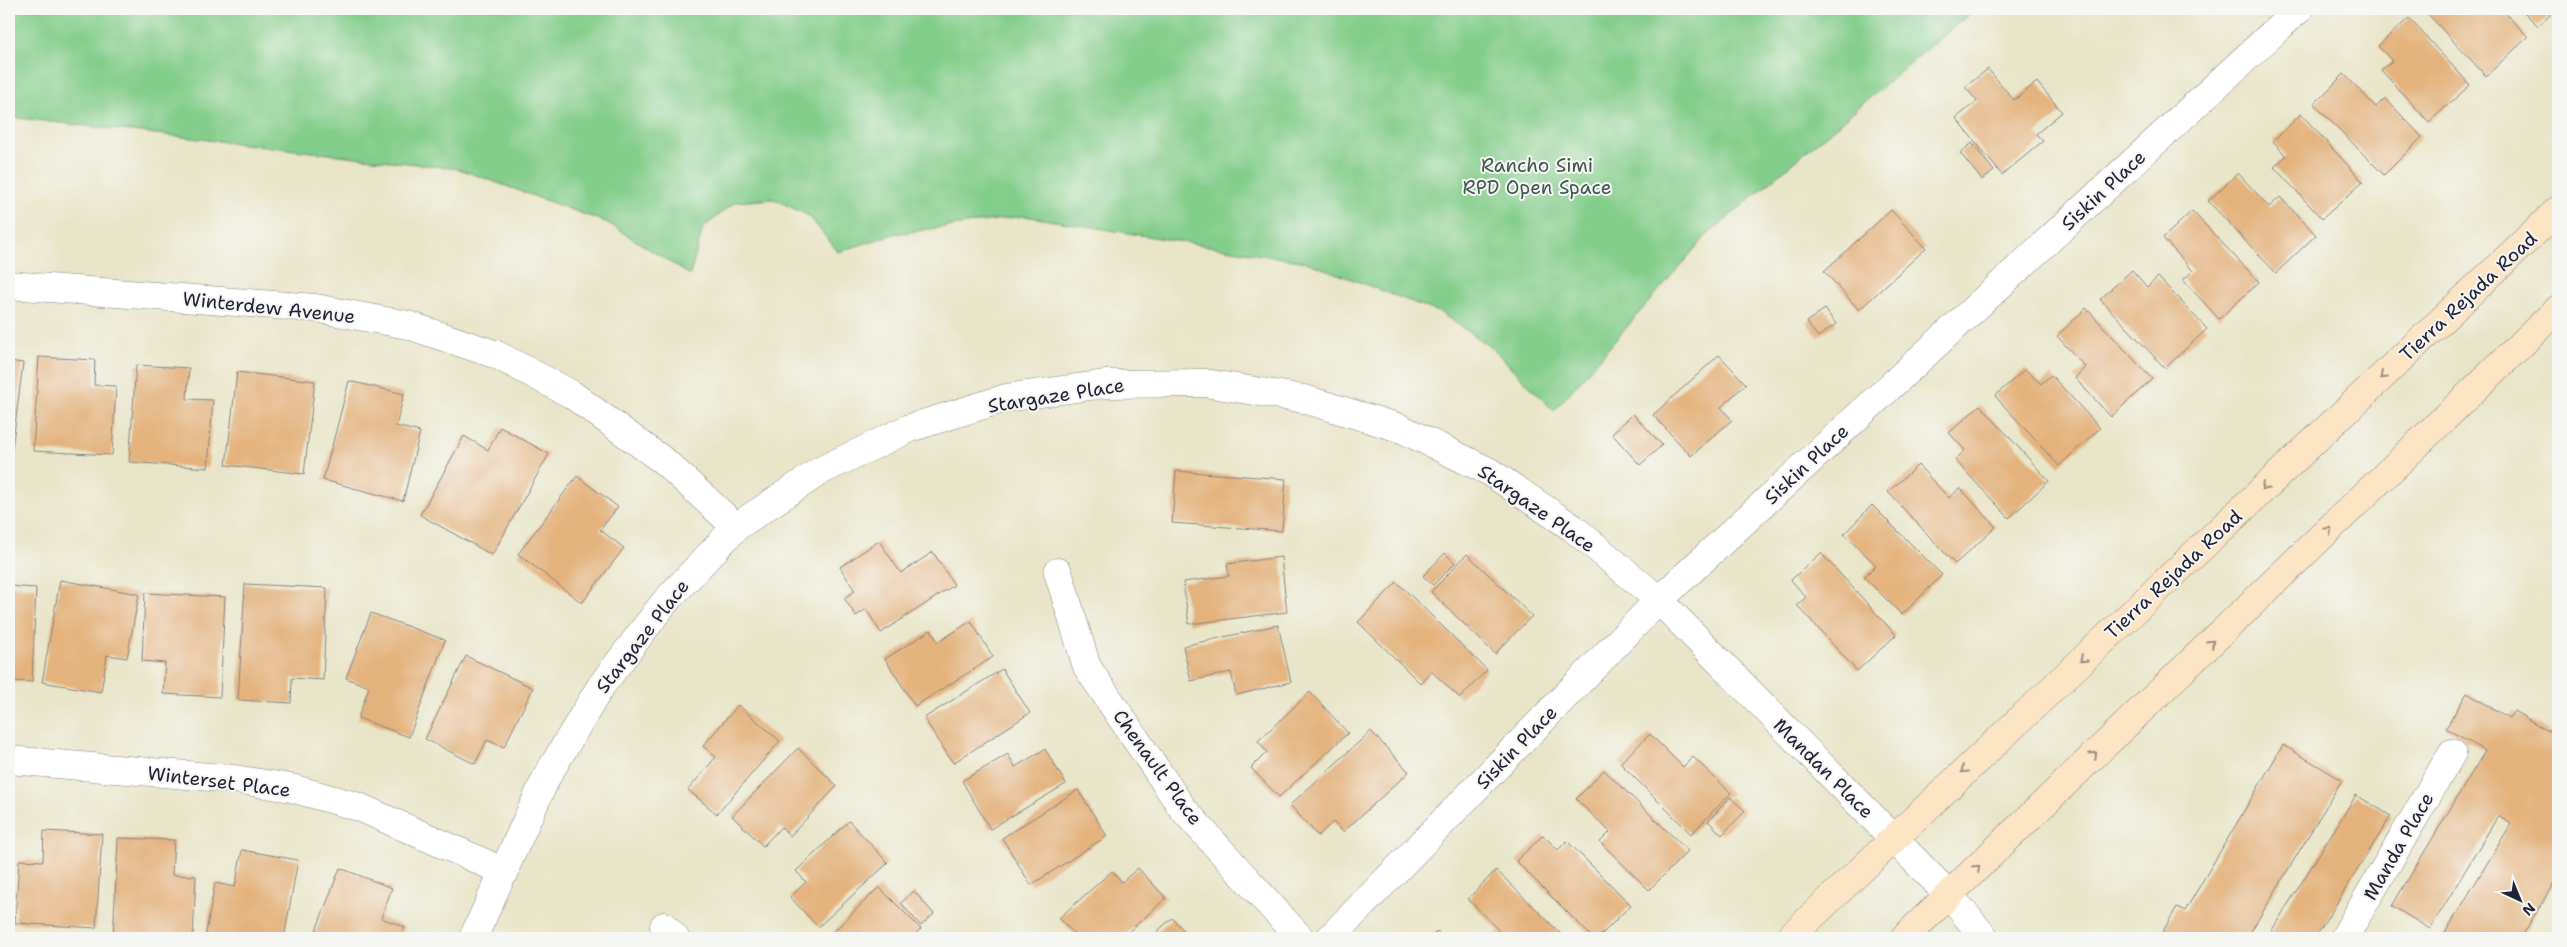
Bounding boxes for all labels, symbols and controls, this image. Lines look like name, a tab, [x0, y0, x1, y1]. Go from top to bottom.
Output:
street label: Siskin Place	[2056, 145, 2151, 236]
park label: Rancho Simi RPD Open Space	[1462, 153, 1612, 200]
street label: Tierra Rejada Road	[2394, 226, 2542, 367]
street label: Winterdew Avenue	[181, 286, 356, 329]
one-way arrow	[2379, 370, 2388, 379]
street label: Stargaze Place	[986, 372, 1126, 419]
street label: Siskin Place	[1759, 419, 1854, 510]
street label: Stargaze Place	[1473, 459, 1600, 558]
one-way arrow	[2261, 481, 2270, 490]
street label: Tierra Rejada Road	[2099, 504, 2247, 645]
one-way arrow	[2323, 527, 2332, 536]
street label: Stargaze Place	[590, 574, 695, 698]
one-way arrow	[2206, 640, 2215, 649]
one-way arrow	[2079, 653, 2088, 662]
street label: Siskin Place	[1470, 700, 1562, 794]
street label: Chenault Place	[1107, 705, 1208, 830]
street label: Mandan Place	[1768, 713, 1879, 824]
one-way arrow	[2089, 752, 2098, 761]
street label: Winterset Place	[146, 760, 292, 803]
one-way arrow	[1961, 764, 1970, 773]
street label: Manda Place	[2358, 788, 2439, 905]
one-way arrow	[1971, 865, 1980, 874]
north arrow	[2494, 874, 2544, 924]
text: N	[2519, 899, 2539, 920]

